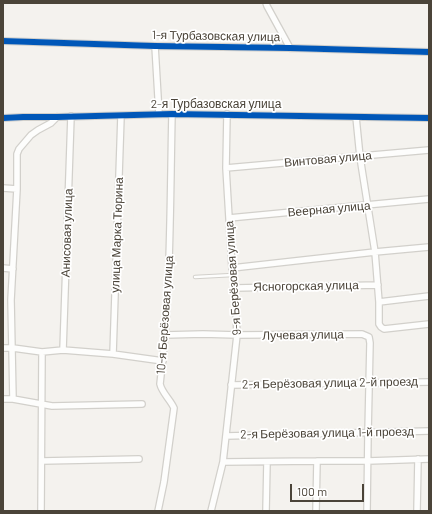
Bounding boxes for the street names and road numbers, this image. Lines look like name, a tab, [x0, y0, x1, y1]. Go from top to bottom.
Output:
street label: 1-я Турбазовская улица	[152, 28, 280, 44]
street label: 2-я Турбазовская улица	[151, 97, 281, 111]
street label: Винтовая улица	[283, 148, 373, 170]
street label: улица Марка Тюрина	[108, 177, 126, 293]
street label: Анисовая улица	[58, 188, 76, 278]
street label: Веерная улица	[287, 198, 371, 220]
street label: 9-я Берёзовая улица	[222, 220, 244, 336]
street label: 10-я Берёзовая улица	[154, 255, 176, 375]
street label: Ясногорская улица	[253, 278, 359, 294]
street label: Лучевая улица	[262, 327, 344, 343]
street label: 2-я Берёзовая улица 2-й проезд	[242, 374, 418, 392]
street label: 2-я Берёзовая улица 1-й проезд	[240, 424, 414, 442]

